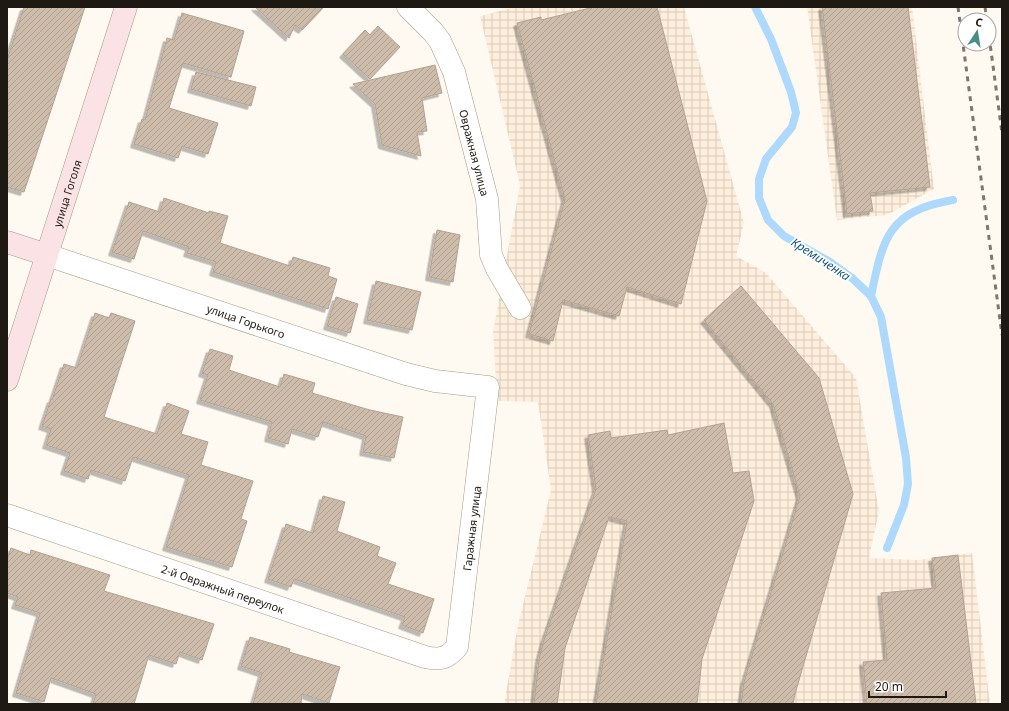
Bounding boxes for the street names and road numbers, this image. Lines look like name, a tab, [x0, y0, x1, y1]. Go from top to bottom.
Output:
street label: Овражная улица	[456, 108, 493, 197]
street label: улица Гоголя	[49, 158, 84, 229]
street label: улица Горького	[205, 301, 287, 341]
street label: Гаражная улица	[459, 485, 484, 572]
street label: 2-й Овражный переулок	[159, 560, 287, 616]

